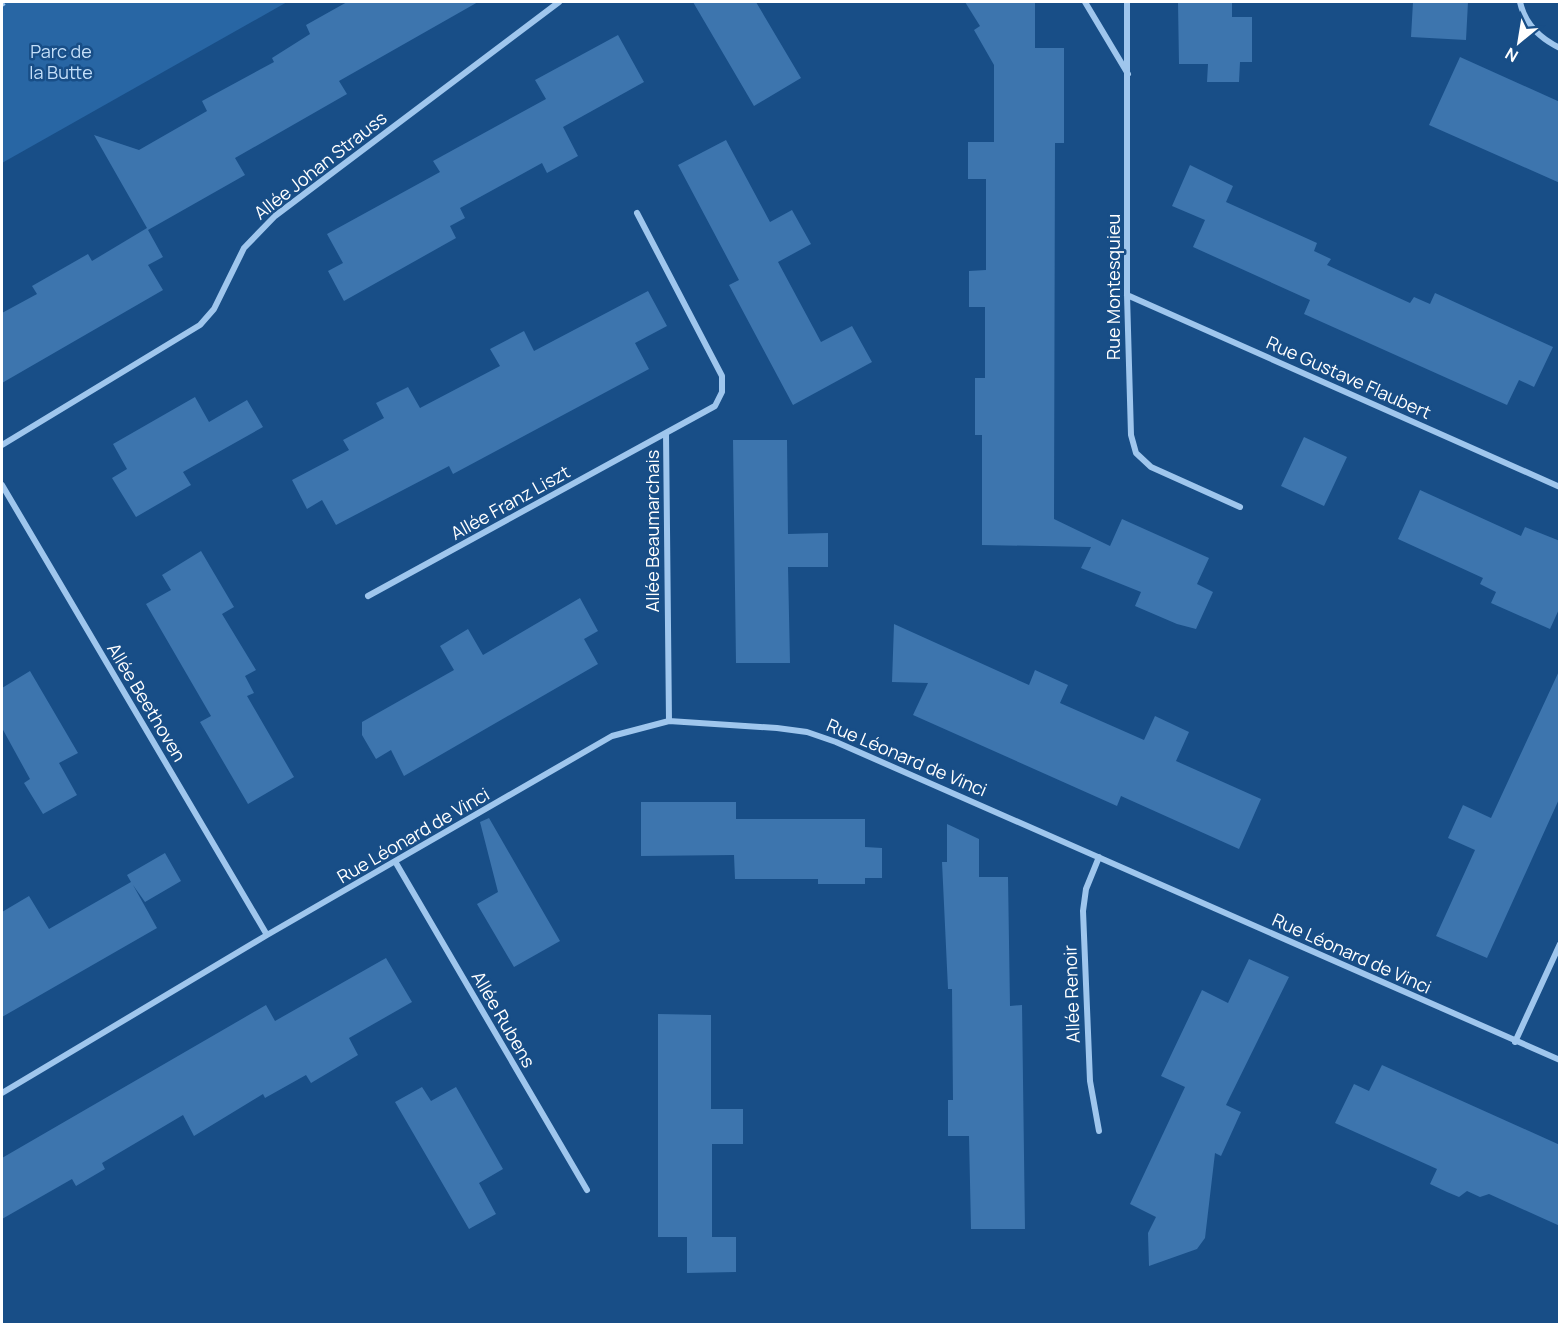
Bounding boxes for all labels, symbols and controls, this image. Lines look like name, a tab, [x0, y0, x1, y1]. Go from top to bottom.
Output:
north arrow	[1489, 12, 1549, 72]
park label: Parc de la Butte	[29, 39, 93, 84]
text: N	[1501, 43, 1522, 67]
street label: Allée Johan Strauss	[249, 106, 391, 224]
street label: Rue Montesquieu	[1101, 214, 1125, 360]
street label: Rue Gustave Flaubert	[1263, 330, 1435, 424]
street label: Allée Beaumarchais	[640, 450, 664, 612]
street label: Allée Franz Liszt	[446, 459, 574, 545]
street label: Allée Beethoven	[102, 638, 192, 766]
street label: Rue Léonard de Vinci	[823, 712, 991, 802]
street label: Rue Léonard de Vinci	[333, 782, 493, 888]
street label: Rue Léonard de Vinci	[1269, 907, 1435, 999]
street label: Allée Renoir	[1057, 944, 1085, 1043]
street label: Allée Rubens	[467, 966, 541, 1072]

